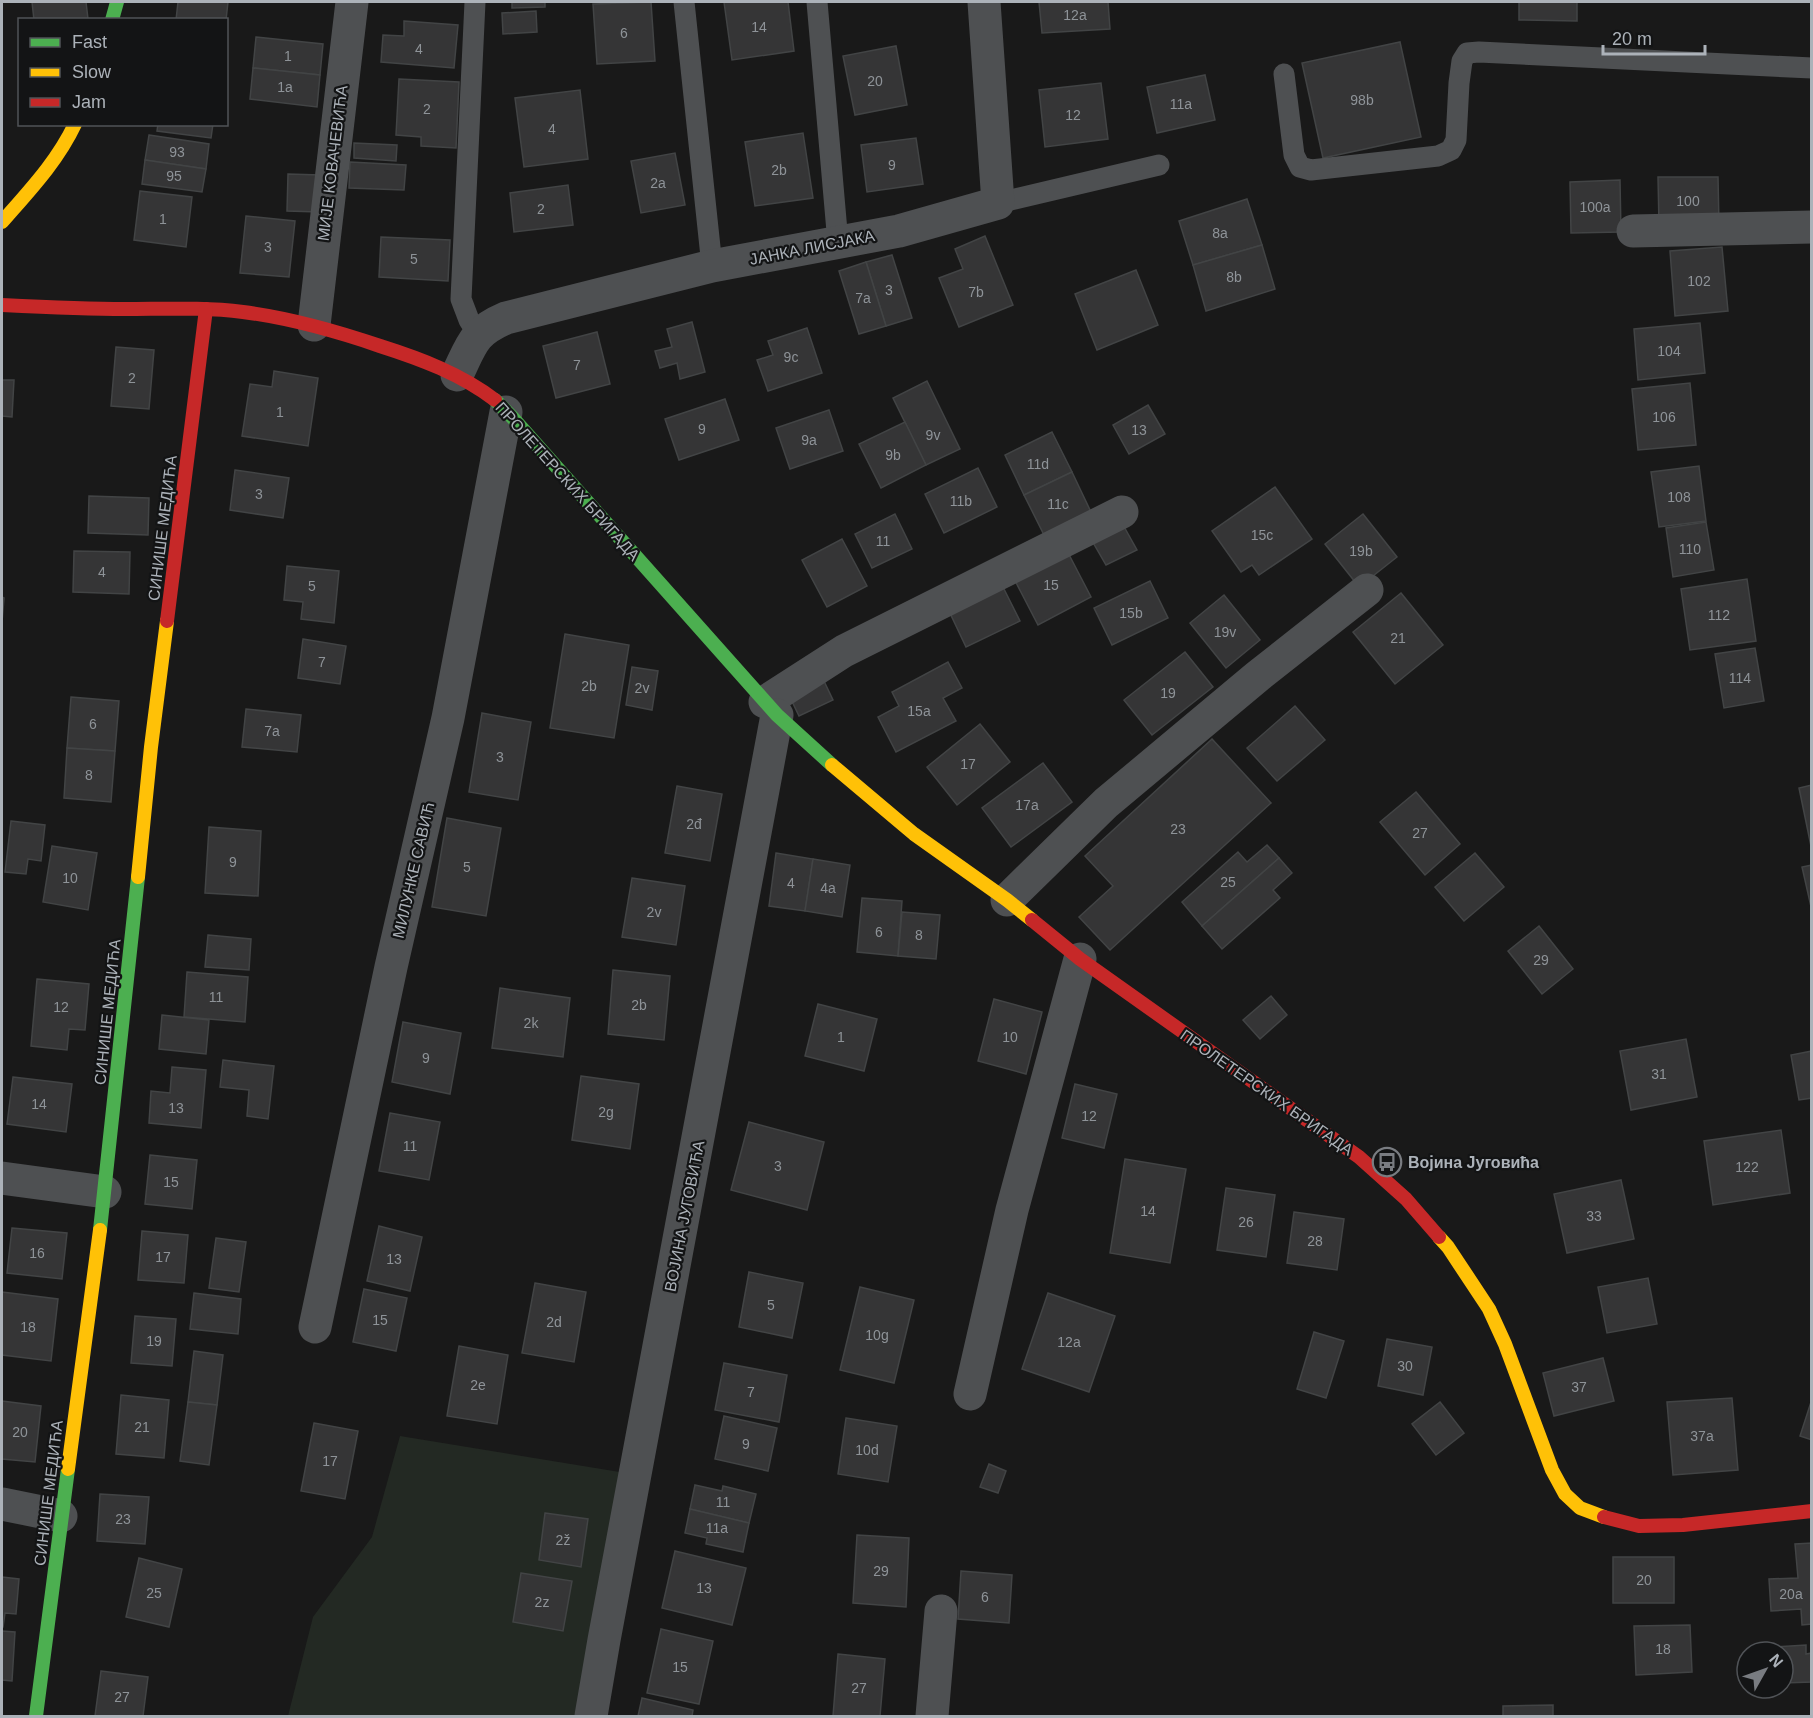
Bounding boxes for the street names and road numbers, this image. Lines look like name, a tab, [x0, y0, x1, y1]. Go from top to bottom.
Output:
street label: МИЈЕ КОВАЧЕВИЋА	[314, 84, 351, 242]
street label: ЈАНКА ЛИСЈАКА	[748, 227, 876, 268]
street label: ПРОЛЕТЕРСКИХ БРИГАДА	[492, 399, 643, 564]
street label: СИНИШЕ МЕДИЋА	[145, 454, 180, 602]
street label: МИЛУНКЕ САВИЋ	[390, 800, 437, 940]
street label: СИНИШЕ МЕДИЋА	[91, 938, 124, 1086]
street label: ПРОЛЕТЕРСКИХ БРИГАДА	[1177, 1026, 1356, 1159]
street label: ВОЈИНА ЈУГОВИЋА	[661, 1139, 708, 1293]
street label: СИНИШЕ МЕДИЋА	[31, 1419, 66, 1567]

